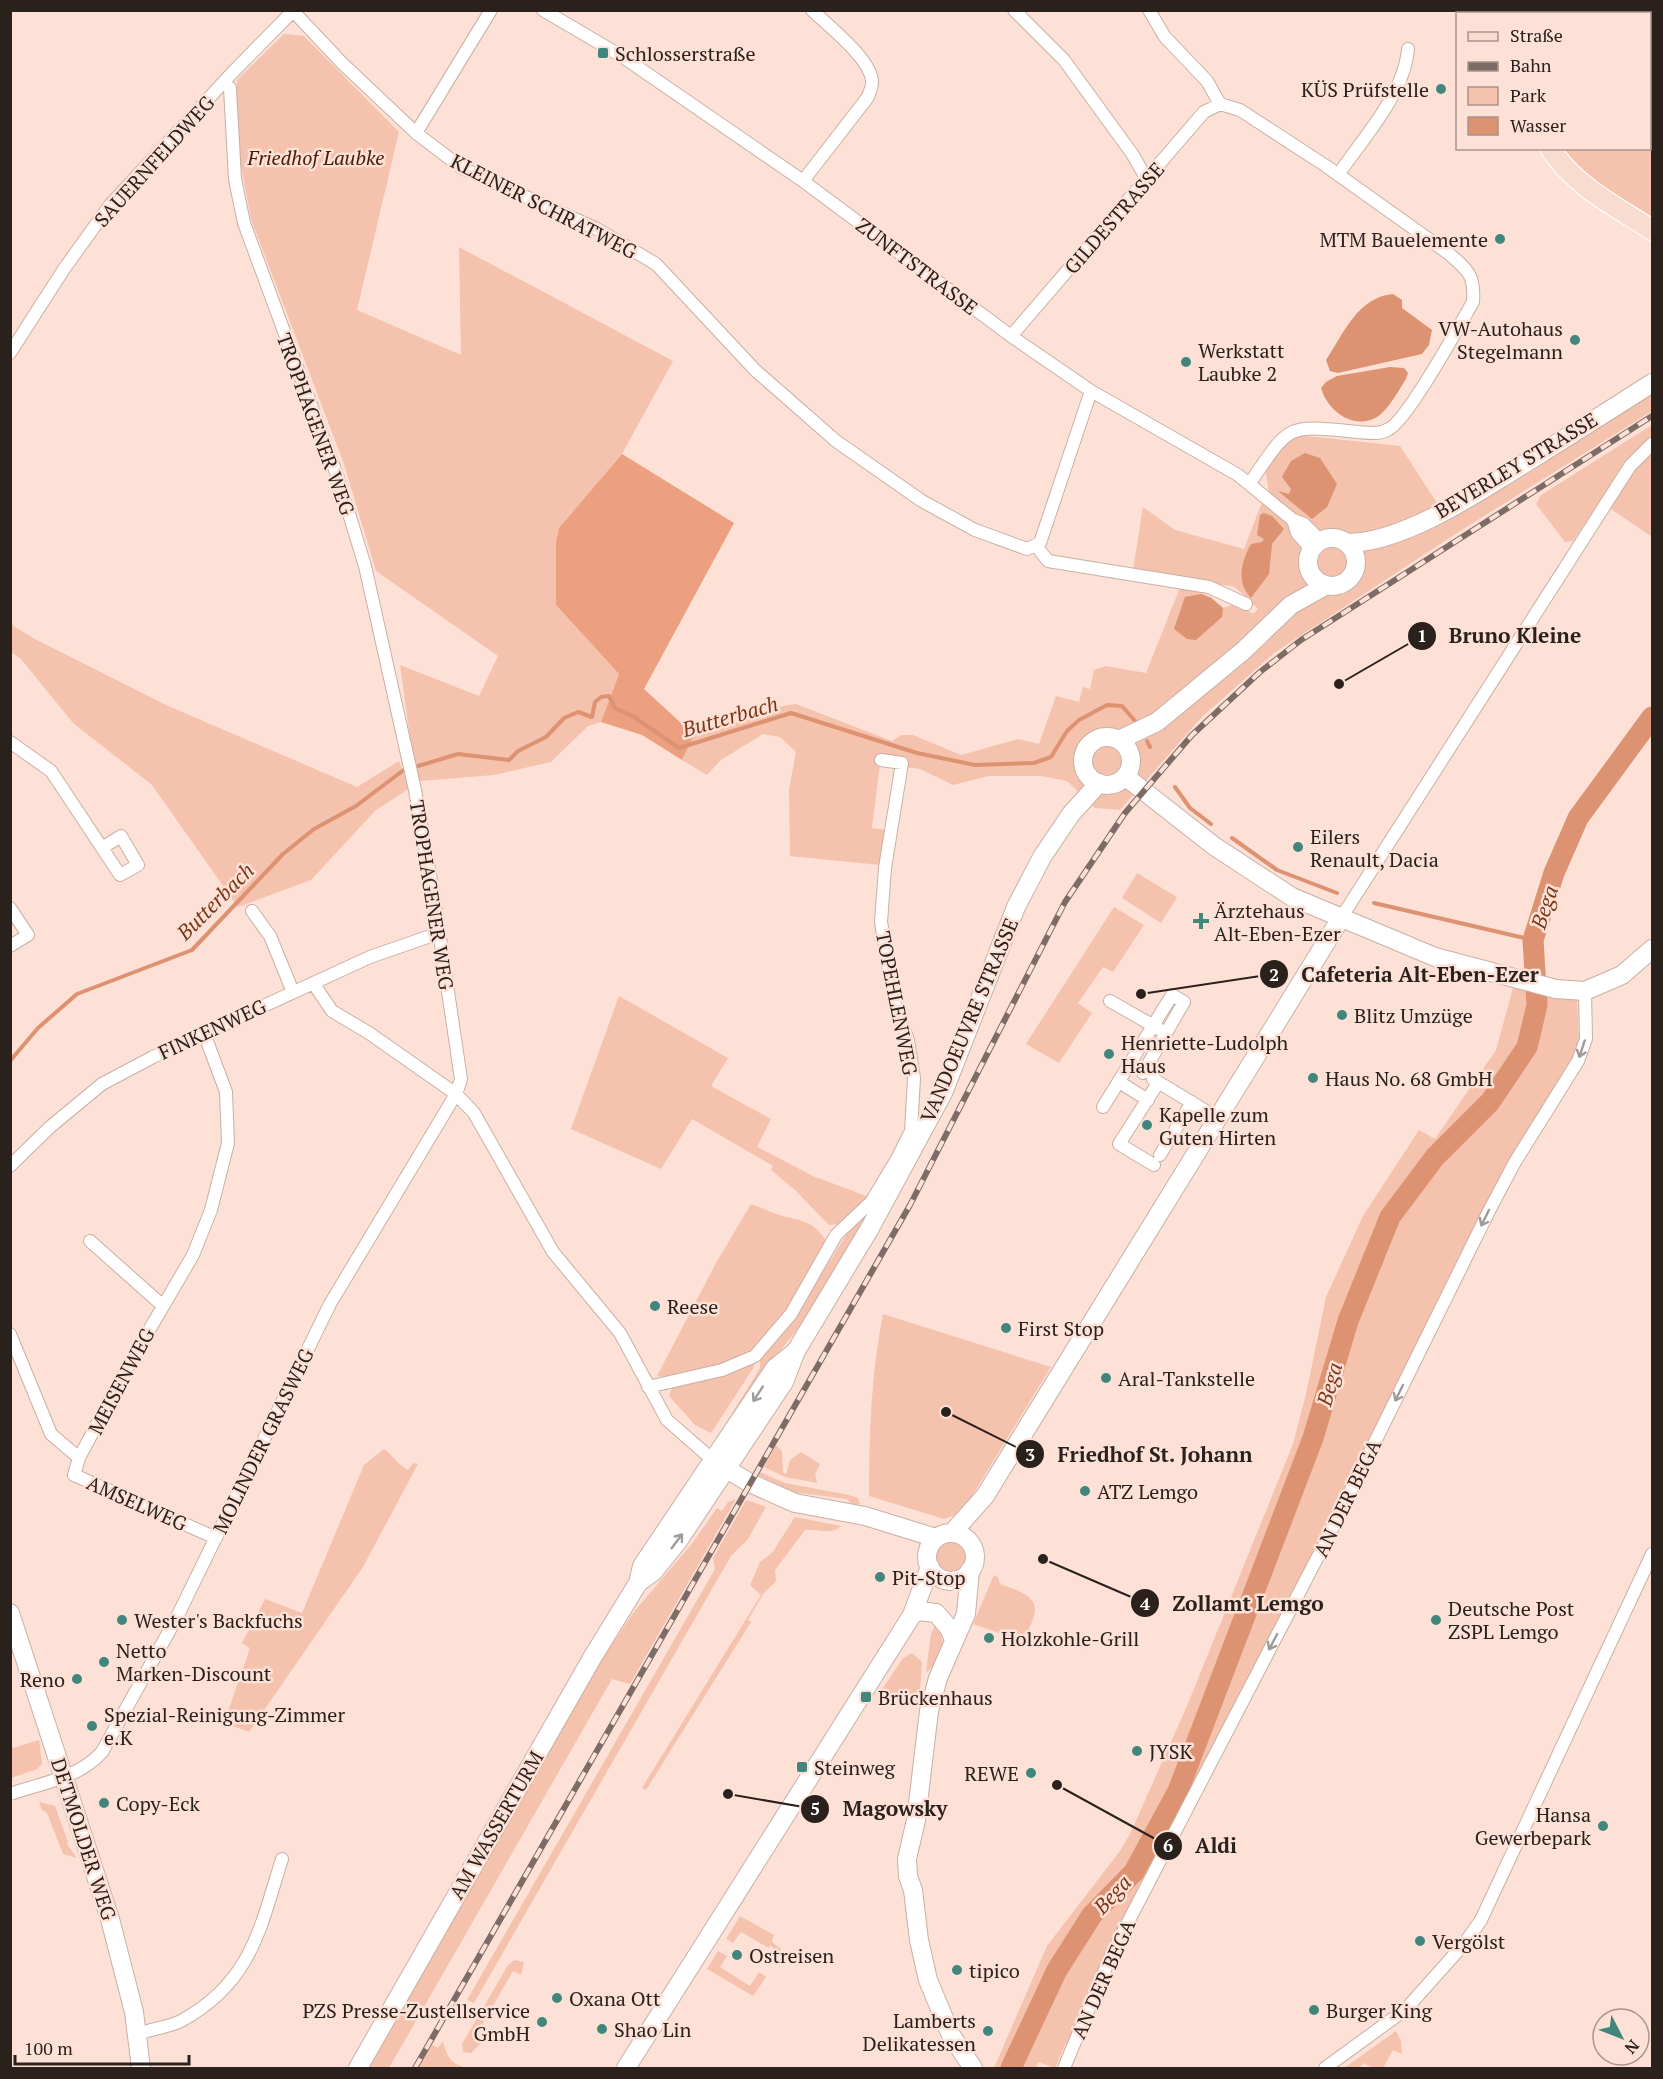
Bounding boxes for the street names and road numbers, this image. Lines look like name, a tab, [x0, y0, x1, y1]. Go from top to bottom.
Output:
street label: SAUERNFELDWEG	[88, 89, 220, 232]
street label: KLEINER SCHRATWEG	[446, 147, 642, 265]
street label: GILDESTRASSE	[1058, 156, 1170, 280]
street label: ZUNFTSTRASSE	[851, 211, 983, 321]
street label: TROPHAGENER WEG	[271, 329, 362, 519]
street label: BEVERLEY STRASSE	[1430, 406, 1602, 524]
street label: TROPHAGENER WEG	[404, 798, 460, 992]
street label: VANDOEUVRE STRASSE	[914, 914, 1024, 1126]
street label: TOPEHLENWEG	[870, 929, 924, 1078]
street label: FINKENWEG	[154, 992, 270, 1066]
street label: MEISENWEG	[82, 1323, 161, 1439]
street label: MOLINDER GRASWEG	[206, 1344, 320, 1538]
street label: AN DER BEGA	[1307, 1434, 1387, 1561]
street label: AMSELWEG	[83, 1469, 192, 1537]
street label: AM WASSERTURM	[443, 1746, 549, 1904]
street label: DETMOLDER WEG	[45, 1755, 123, 1924]
street label: AN DER BEGA	[1065, 1915, 1141, 2043]

